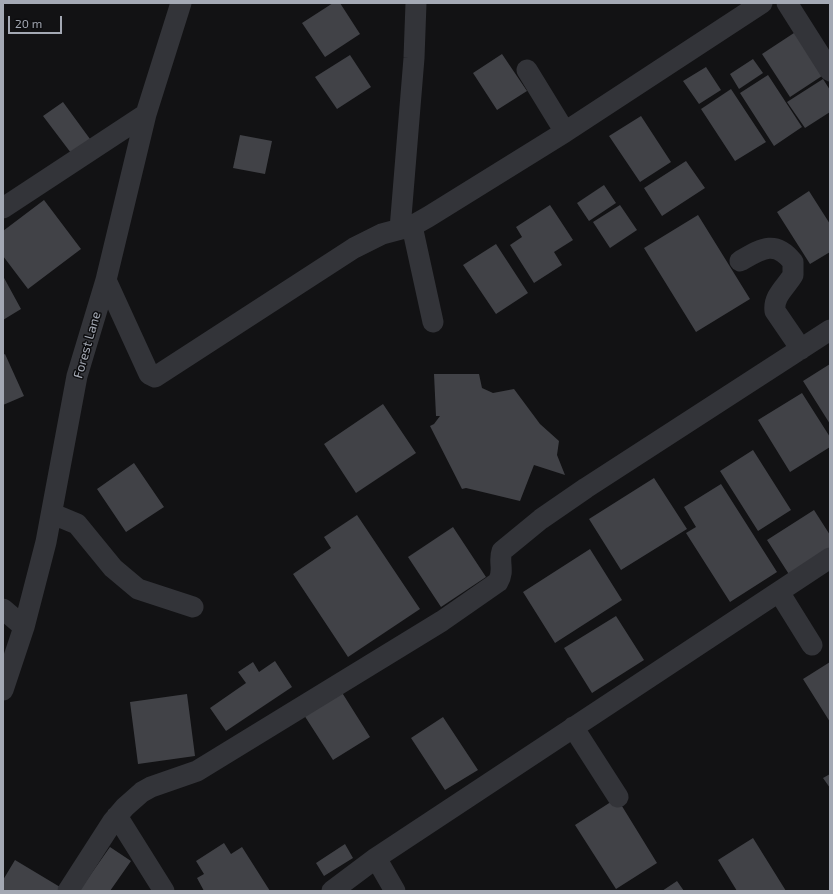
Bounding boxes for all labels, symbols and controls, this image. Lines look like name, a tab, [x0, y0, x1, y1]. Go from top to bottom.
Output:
scale bar	[10, 8, 64, 34]
text: 20 m	[15, 16, 42, 30]
street label: Forest Lane	[70, 310, 104, 380]

